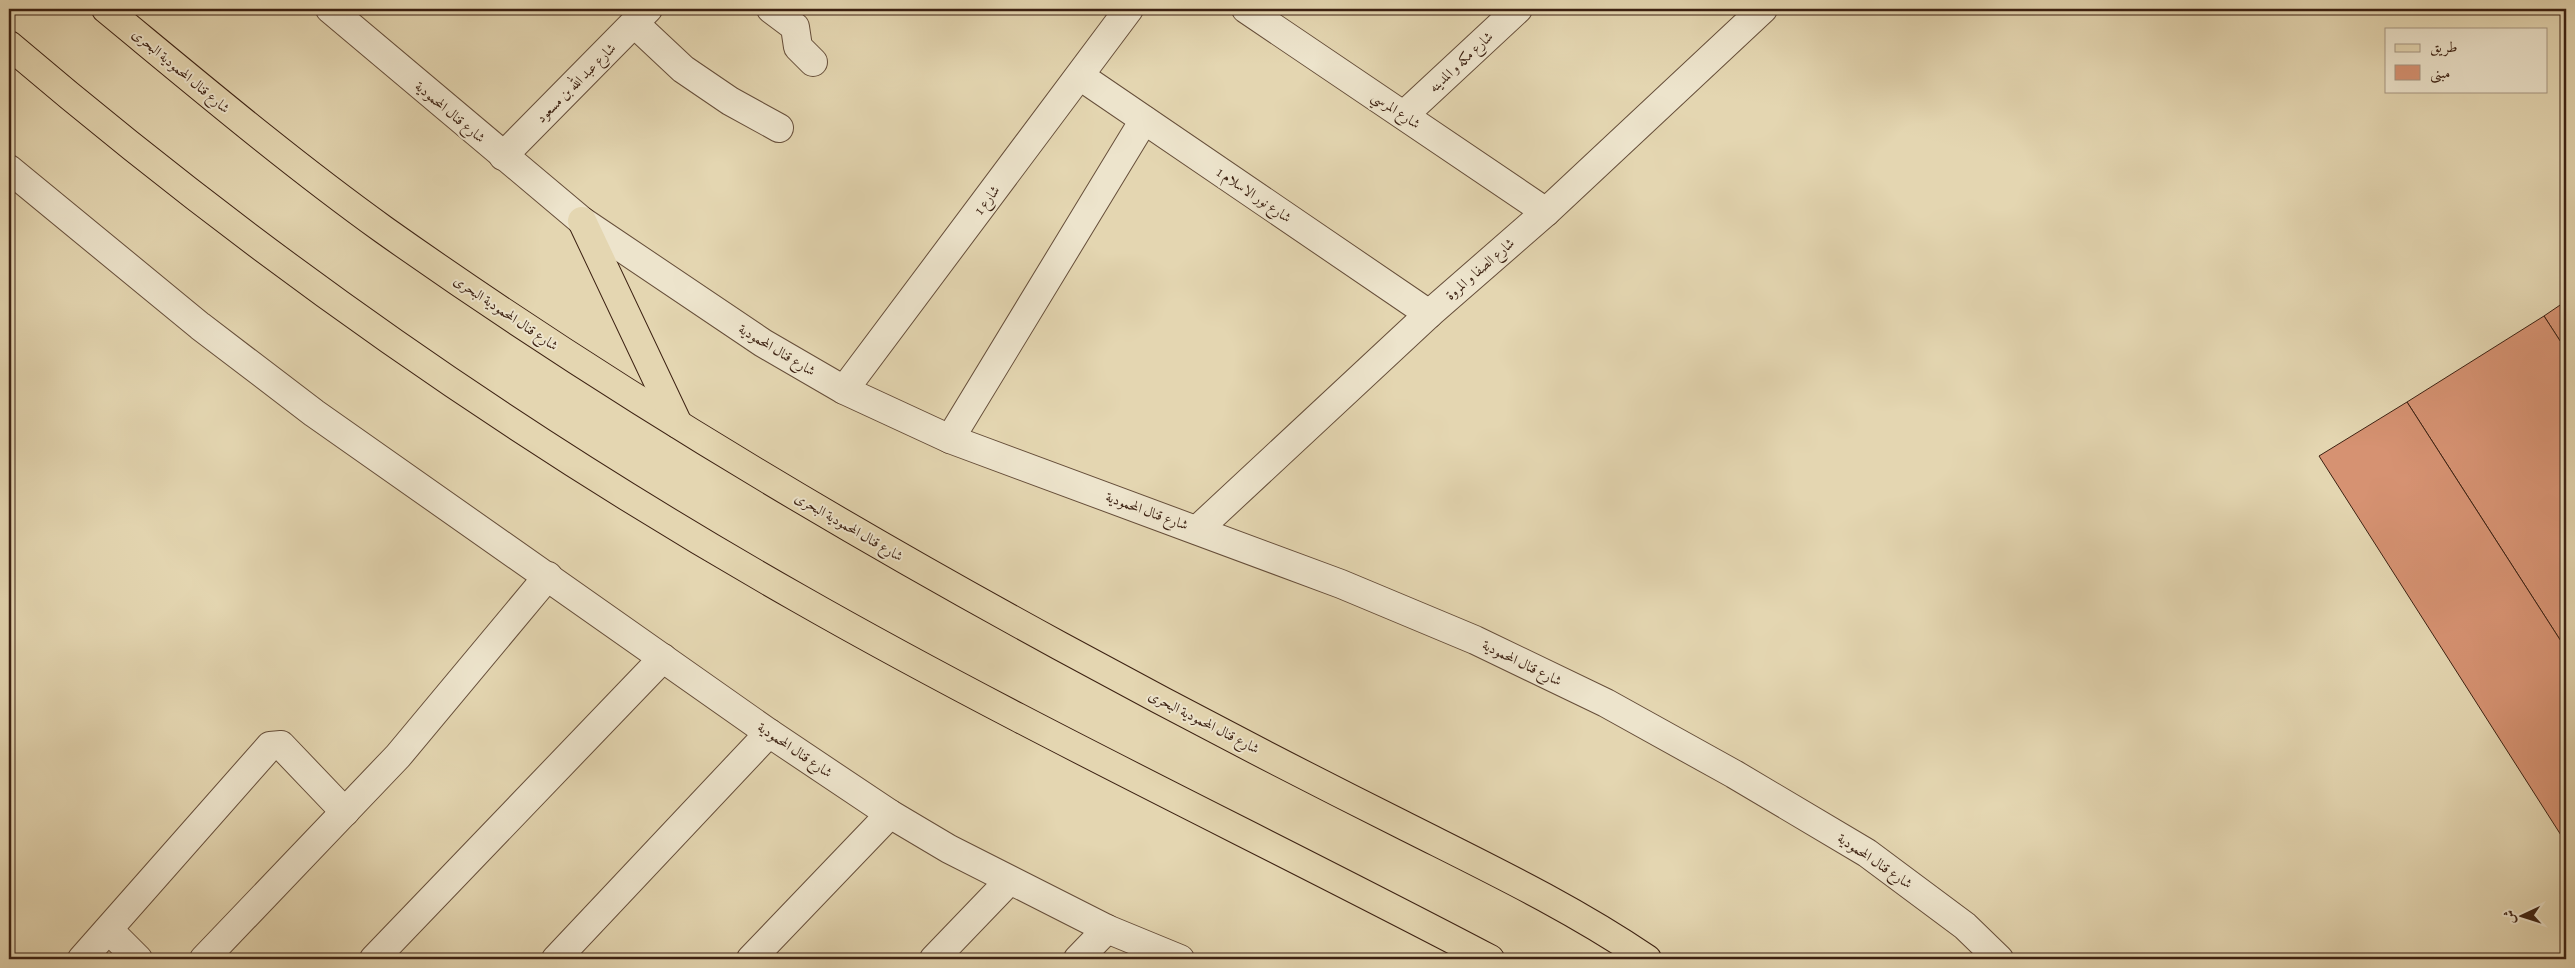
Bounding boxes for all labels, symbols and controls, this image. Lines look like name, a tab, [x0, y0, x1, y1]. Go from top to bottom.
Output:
street label: شارع قنال المحمودية البحرى	[127, 24, 234, 119]
street label: شارع مكه و المدينه	[1425, 27, 1499, 98]
legend	[2385, 28, 2548, 92]
text: طريق	[2430, 37, 2457, 57]
street label: شارع عبد الله بن مسعود	[531, 38, 621, 128]
text: مبنى	[2430, 63, 2450, 84]
street label: شارع قنال المحمودية	[409, 77, 489, 149]
street label: شارع المرسي	[1366, 87, 1424, 137]
street label: شارع نور الاسلام 1	[1211, 163, 1295, 230]
street label: شارع 1	[970, 182, 1006, 220]
street label: شارع الصفا و المروة	[1441, 234, 1520, 306]
street label: شارع قنال المحمودية البحرى	[449, 271, 562, 357]
street label: شارع قنال المحمودية	[734, 320, 819, 382]
street label: شارع قنال المحمودية	[1102, 487, 1191, 537]
street label: شارع قنال المحمودية البحرى	[790, 488, 907, 568]
street label: شارع قنال المحمودية	[1478, 635, 1565, 692]
street label: شارع قنال المحمودية البحرى	[1144, 686, 1263, 760]
street label: شارع قنال المحمودية	[753, 718, 836, 784]
street label: شارع قنال المحمودية	[1833, 829, 1916, 895]
north arrow	[2498, 890, 2548, 940]
text: ش	[2500, 909, 2519, 924]

